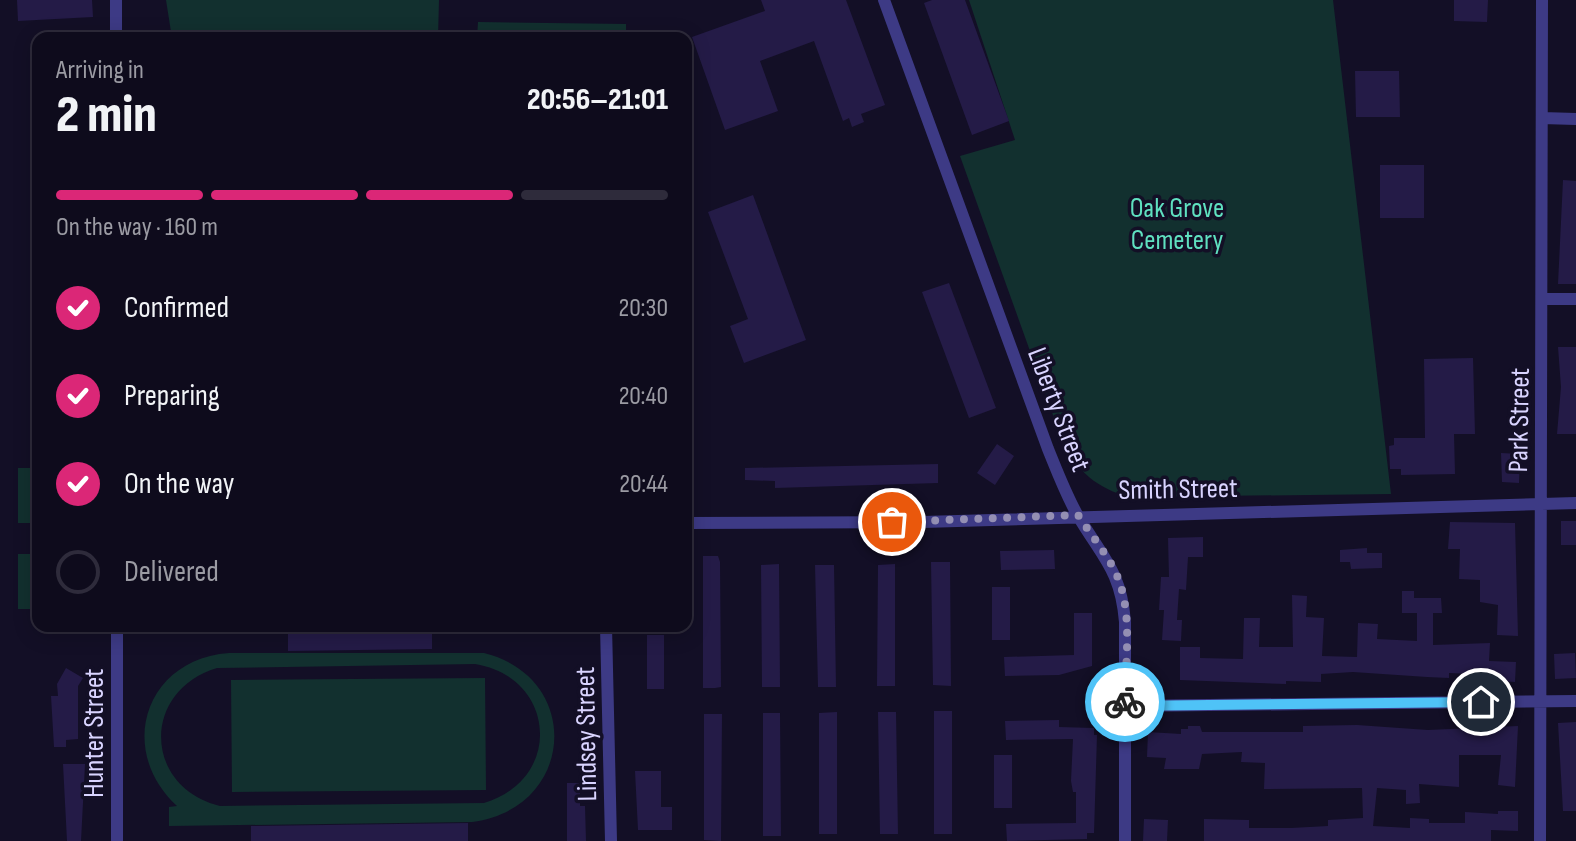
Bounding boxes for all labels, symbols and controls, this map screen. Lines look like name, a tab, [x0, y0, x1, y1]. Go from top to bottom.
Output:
text: Arriving in	[56, 55, 144, 86]
text: 20:56–21:01	[527, 82, 668, 118]
text: 2 min	[56, 84, 157, 147]
park label: Oak Grove Cemetery	[1130, 192, 1224, 257]
text: On the way · 160 m	[56, 212, 218, 243]
icon: check	[56, 286, 100, 330]
text: Confirmed	[124, 290, 229, 326]
text: 20:30	[619, 293, 668, 324]
street label: Liberty Street	[1020, 343, 1097, 476]
street label: Park Street	[1502, 367, 1537, 473]
icon: check	[56, 374, 100, 418]
text: Preparing	[124, 378, 220, 414]
text: 20:40	[619, 381, 668, 412]
icon: check	[56, 462, 100, 506]
text: On the way	[124, 466, 234, 502]
text: 20:44	[619, 469, 668, 500]
street label: Smith Street	[1118, 472, 1238, 507]
pin	[858, 488, 926, 556]
icon: bag	[870, 500, 914, 544]
text: Delivered	[124, 554, 219, 590]
courier	[1085, 662, 1165, 742]
street label: Lindsey Street	[569, 666, 604, 802]
street label: Hunter Street	[78, 668, 111, 798]
pin	[1447, 668, 1515, 736]
icon: bike	[1103, 680, 1147, 724]
icon: home	[1459, 680, 1503, 724]

